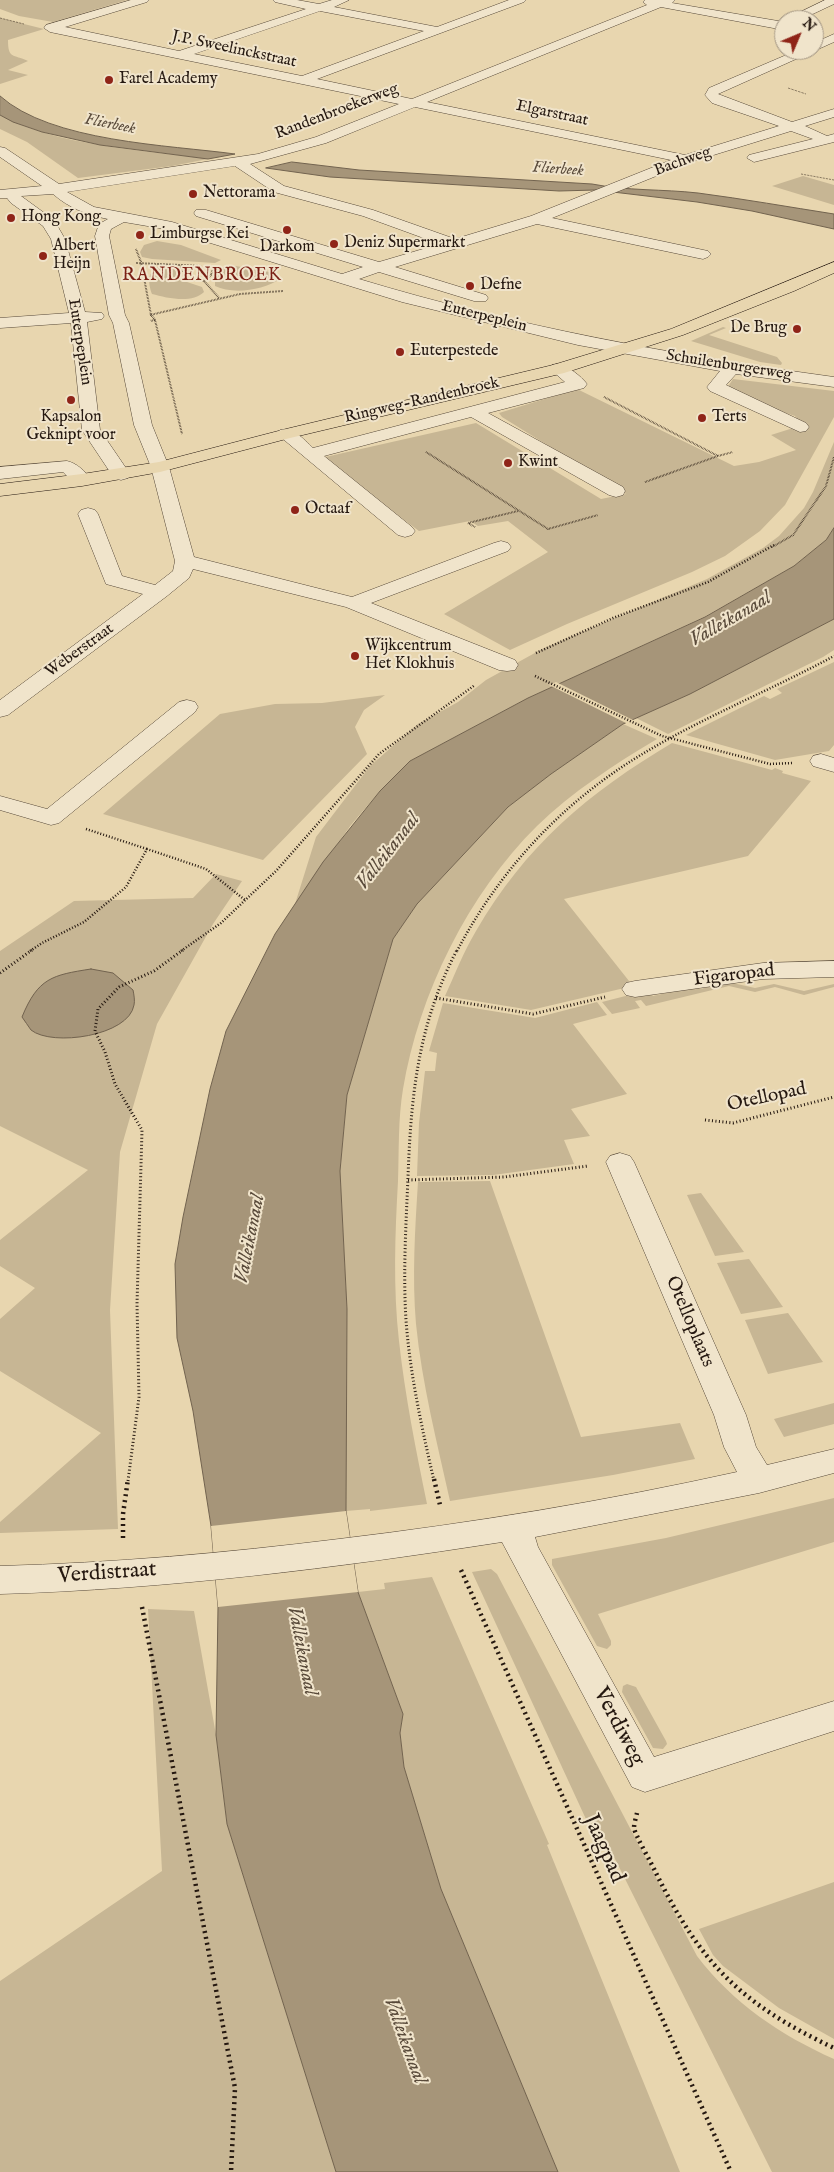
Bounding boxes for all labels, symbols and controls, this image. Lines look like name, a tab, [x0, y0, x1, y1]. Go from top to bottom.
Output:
north arrow	[774, 10, 824, 60]
text: N	[798, 14, 820, 36]
street label: J.P. Sweelinckstraat	[170, 27, 298, 73]
place label: Farel Academy	[119, 70, 218, 90]
marker: Farel Academy	[103, 74, 115, 86]
street label: Randenbroekerweg	[273, 80, 401, 144]
street label: Elgarstraat	[514, 97, 590, 131]
water label: Flierbeek	[83, 111, 137, 139]
street label: Bachweg	[652, 143, 714, 181]
water label: Flierbeek	[532, 159, 584, 181]
place label: Nettorama	[203, 184, 275, 204]
marker: Nettorama	[187, 188, 199, 200]
place label: Hong Kong	[21, 208, 101, 228]
marker: Hong Kong	[5, 212, 17, 224]
marker: Darkom	[281, 224, 293, 236]
place label: Limburgse Kei	[150, 225, 249, 245]
marker: Limburgse Kei	[134, 229, 146, 241]
place label: Deniz Supermarkt	[344, 234, 465, 254]
place label: Albert Heijn	[53, 237, 95, 275]
place label: Darkom	[260, 238, 314, 258]
marker: Deniz Supermarkt	[328, 238, 340, 250]
marker: Albert Heijn	[37, 250, 49, 262]
district label: RANDENBROEK	[121, 265, 283, 287]
place label: Defne	[480, 276, 522, 296]
marker: Defne	[464, 280, 476, 292]
street label: Euterpeplein	[63, 297, 95, 387]
street label: Euterpeplein	[439, 297, 529, 337]
place label: De Brug	[730, 319, 787, 339]
marker: De Brug	[791, 323, 803, 335]
place label: Euterpestede	[410, 342, 498, 362]
marker: Euterpestede	[394, 346, 406, 358]
street label: Schuilenburgerweg	[665, 347, 793, 385]
street label: Ringweg-Randenbroek	[343, 374, 501, 428]
marker: Kapsalon Geknipt voor	[65, 394, 77, 406]
place label: Kapsalon Geknipt voor	[26, 408, 116, 446]
place label: Terts	[712, 408, 747, 428]
marker: Terts	[696, 412, 708, 424]
place label: Kwint	[518, 453, 558, 473]
marker: Kwint	[502, 457, 514, 469]
place label: Octaaf	[305, 500, 350, 520]
marker: Octaaf	[289, 504, 301, 516]
water label: Valleikanaal	[686, 587, 776, 653]
street label: Weberstraat	[42, 620, 118, 682]
place label: Wijkcentrum Het Klokhuis	[365, 637, 454, 675]
marker: Wijkcentrum Het Klokhuis	[349, 650, 361, 662]
water label: Valleikanaal	[352, 809, 426, 895]
street label: Figaropad	[692, 960, 776, 992]
street label: Otellopad	[725, 1079, 809, 1117]
water label: Valleikanaal	[231, 1193, 271, 1285]
street label: Otelloplaats	[660, 1273, 718, 1371]
street label: Verdistraat	[57, 1557, 157, 1591]
water label: Valleikanaal	[281, 1605, 321, 1697]
street label: Verdiweg	[586, 1683, 650, 1771]
street label: Jaagpad	[576, 1811, 630, 1887]
water label: Valleikanaal	[377, 1995, 431, 2087]

